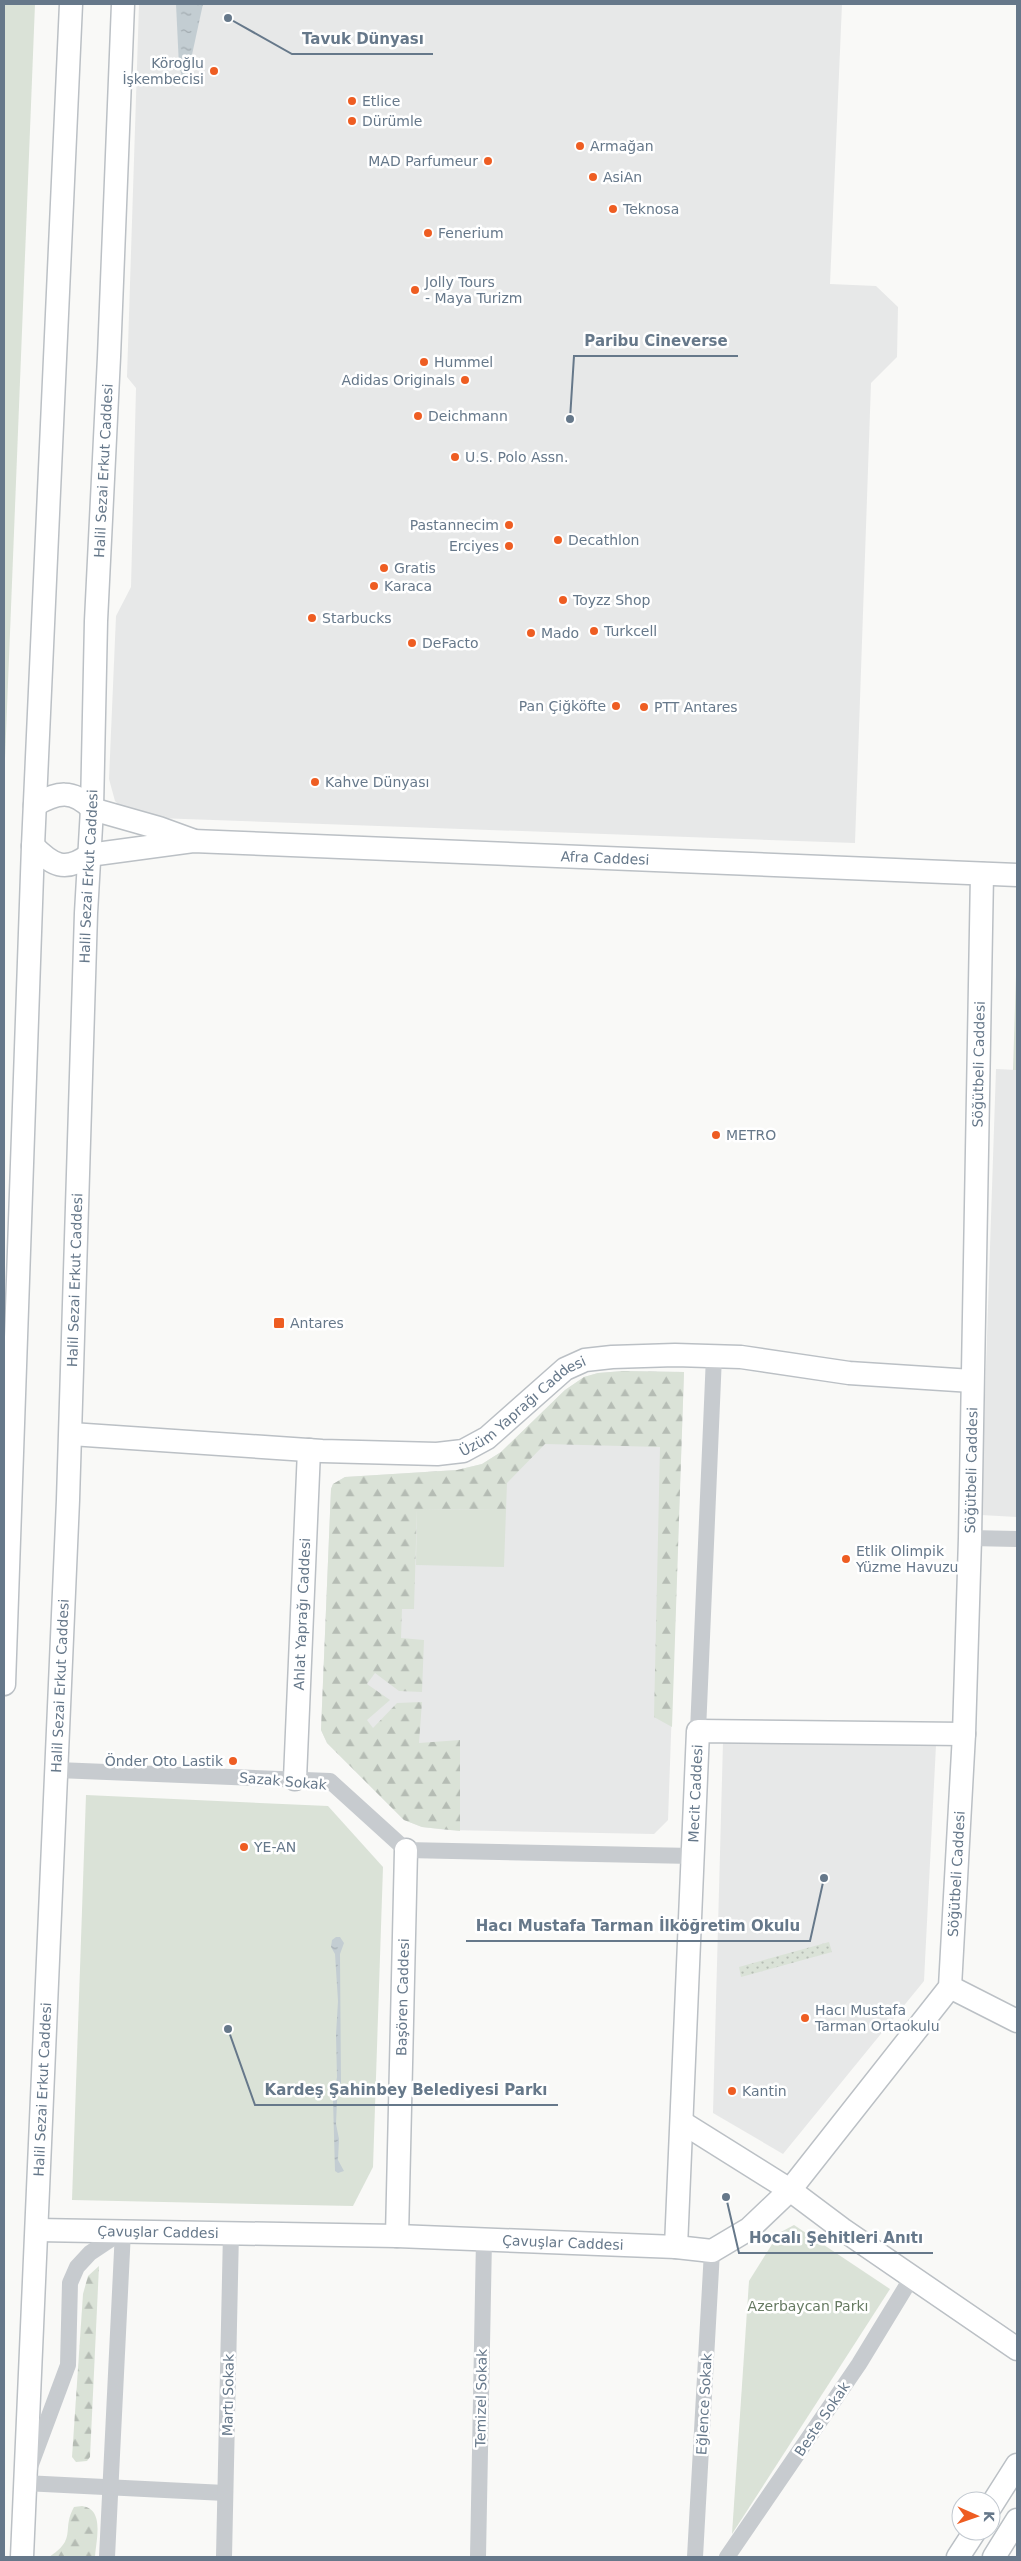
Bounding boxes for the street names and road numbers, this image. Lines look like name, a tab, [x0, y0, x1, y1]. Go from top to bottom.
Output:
street label: Halil Sezai Erkut Caddesi	[91, 383, 116, 558]
street label: Halil Sezai Erkut Caddesi	[76, 789, 100, 964]
street label: Afra Caddesi	[560, 848, 650, 868]
street label: Söğütbeli Caddesi	[969, 1001, 988, 1128]
street label: Halil Sezai Erkut Caddesi	[64, 1193, 85, 1367]
street label: Üzüm Yaprağı Caddesi	[456, 1353, 588, 1459]
street label: Söğütbeli Caddesi	[962, 1407, 980, 1534]
street label: Ahlat Yaprağı Caddesi	[291, 1538, 313, 1691]
street label: Halil Sezai Erkut Caddesi	[48, 1598, 72, 1773]
street label: Mecit Caddesi	[685, 1744, 705, 1843]
street label: Sazak Sokak	[238, 1769, 328, 1793]
street label: Söğütbeli Caddesi	[945, 1810, 968, 1937]
street label: Başören Caddesi	[393, 1938, 412, 2056]
street label: Halil Sezai Erkut Caddesi	[31, 2002, 54, 2177]
street label: Çavuşlar Caddesi	[97, 2223, 219, 2241]
street label: Çavuşlar Caddesi	[502, 2232, 624, 2253]
street label: Temizel Sokak	[472, 2348, 490, 2448]
street label: Eğlence Sokak	[693, 2352, 715, 2455]
street label: Martı Sokak	[219, 2353, 237, 2436]
street label: Beste Sokak	[791, 2378, 853, 2459]

